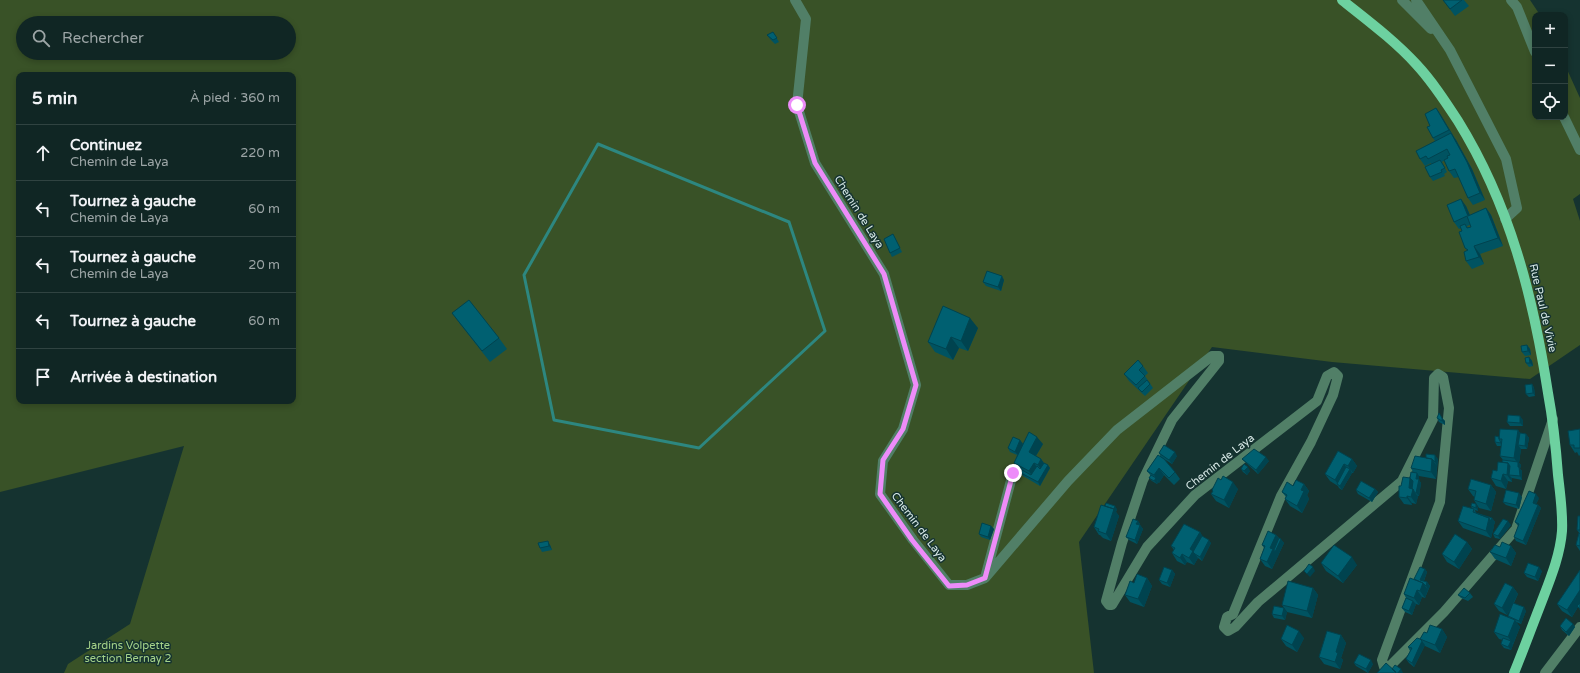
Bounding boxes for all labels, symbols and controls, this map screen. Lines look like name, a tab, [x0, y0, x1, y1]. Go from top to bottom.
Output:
map controls	[1532, 12, 1568, 120]
button: +	[1532, 12, 1568, 48]
search box	[16, 16, 296, 60]
icon: search	[30, 27, 52, 49]
text: Rechercher	[62, 29, 144, 47]
button: −	[1532, 48, 1568, 84]
button: locate	[1532, 84, 1568, 120]
text: 5 min	[32, 88, 77, 109]
text: À pied · 360 m	[190, 90, 280, 106]
route start	[788, 96, 806, 114]
text: Continuez	[70, 136, 142, 154]
icon: ahead	[32, 142, 54, 164]
text: 220 m	[240, 145, 280, 161]
text: Chemin de Laya	[70, 154, 169, 170]
street label: Chemin de Laya	[831, 173, 887, 251]
text: Tournez à gauche	[70, 192, 196, 210]
icon: left	[32, 198, 54, 220]
text: 60 m	[248, 201, 280, 217]
text: Chemin de Laya	[70, 210, 169, 226]
text: Tournez à gauche	[70, 248, 196, 266]
icon: left	[32, 254, 54, 276]
text: 20 m	[248, 257, 280, 273]
street label: Rue Paul de Vivie	[1527, 263, 1559, 353]
text: Chemin de Laya	[70, 266, 169, 282]
icon: left	[32, 310, 54, 332]
text: Tournez à gauche	[70, 312, 196, 330]
text: 60 m	[248, 313, 280, 329]
icon: arrive	[32, 366, 54, 388]
text: Arrivée à destination	[70, 368, 217, 386]
street label: Chemin de Laya	[1183, 431, 1257, 493]
route end	[1004, 464, 1022, 482]
street label: Chemin de Laya	[889, 490, 949, 564]
park label: Jardins Volpette section Bernay 2	[84, 639, 172, 665]

